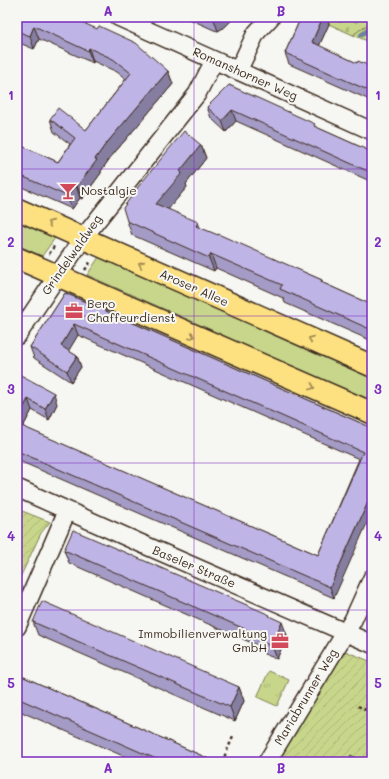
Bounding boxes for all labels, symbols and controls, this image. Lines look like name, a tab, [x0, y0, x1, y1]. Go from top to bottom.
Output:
text: A	[103, 2, 113, 19]
text: B	[277, 2, 286, 19]
street label: Romanshorner Weg	[190, 43, 300, 103]
text: 1	[8, 86, 14, 103]
text: 1	[375, 86, 381, 103]
bar icon: Nostalgie	[58, 181, 78, 201]
place label: Nostalgie	[81, 182, 137, 198]
street label: Grindelwaldweg	[38, 211, 105, 298]
one-way arrow	[46, 220, 53, 228]
text: 2	[7, 233, 15, 250]
text: 2	[374, 233, 382, 250]
one-way arrow	[137, 261, 145, 269]
street label: Aroser Allee	[157, 265, 231, 309]
place label: Bero Chaffeurdienst	[87, 295, 176, 325]
office icon: Bero Chaffeurdienst	[64, 301, 84, 321]
one-way arrow	[189, 331, 196, 339]
one-way arrow	[307, 336, 315, 344]
text: 3	[7, 380, 15, 397]
text: 3	[374, 380, 382, 397]
one-way arrow	[307, 382, 315, 390]
text: 4	[7, 527, 15, 544]
text: 4	[374, 527, 382, 544]
street label: Baseler Straße	[150, 541, 239, 591]
place label: Immobilienverwaltung GmbH	[138, 625, 267, 655]
office icon: Immobilienverwaltung GmbH	[270, 631, 290, 651]
street label: Mariabrunner Weg	[270, 645, 340, 748]
text: 5	[7, 674, 15, 691]
text: 5	[374, 674, 382, 691]
text: A	[103, 759, 113, 776]
text: B	[277, 759, 286, 776]

